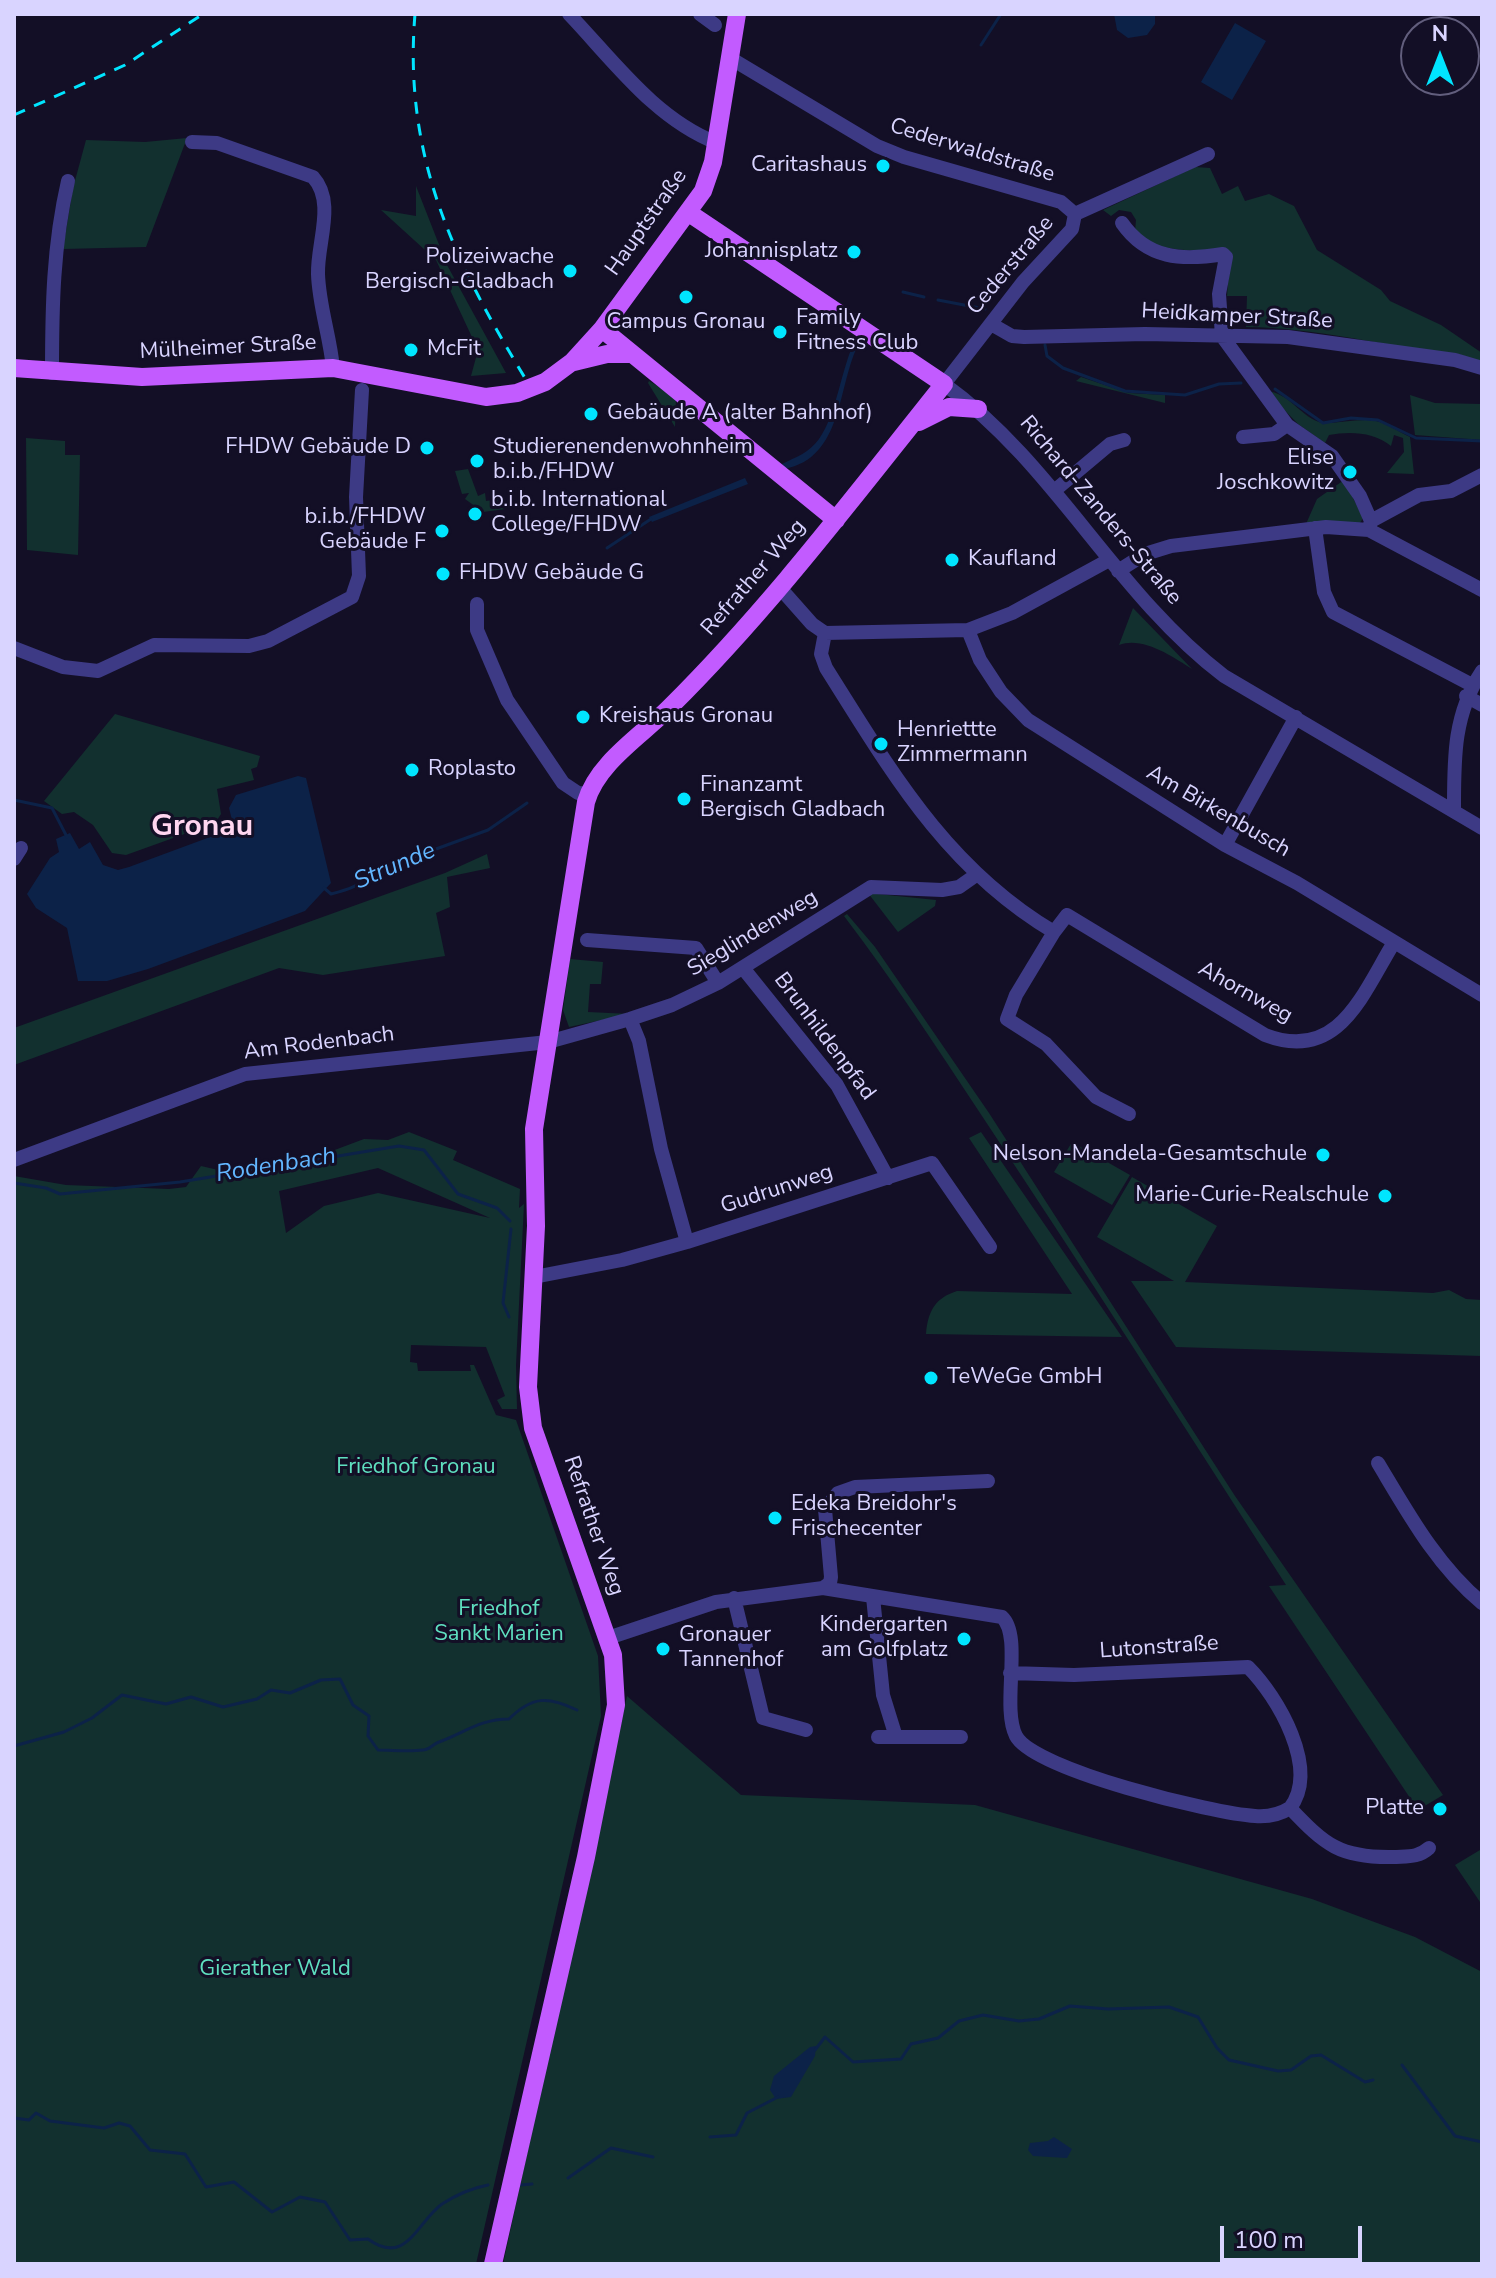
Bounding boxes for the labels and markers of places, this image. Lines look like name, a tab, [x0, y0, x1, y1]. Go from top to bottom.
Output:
place label: Caritashaus	[751, 153, 867, 179]
marker: Caritashaus	[874, 157, 892, 175]
place label: Johannisplatz	[705, 239, 838, 265]
marker: Johannisplatz	[845, 243, 863, 261]
place label: Polizeiwache Bergisch-Gladbach	[365, 245, 554, 296]
marker: Polizeiwache Bergisch-Gladbach	[561, 262, 579, 280]
marker: Campus Gronau	[677, 288, 695, 306]
place label: Family Fitness Club	[796, 306, 918, 358]
place label: Campus Gronau	[607, 310, 765, 336]
marker: Family Fitness Club	[771, 323, 789, 341]
place label: McFit	[427, 337, 481, 363]
marker: McFit	[402, 341, 420, 359]
place label: Gebäude A (alter Bahnhof)	[607, 401, 873, 427]
marker: Gebäude A (alter Bahnhof)	[582, 405, 600, 423]
place label: FHDW Gebäude D	[225, 435, 411, 461]
place label: Studierenendenwohnheim b.i.b./FHDW	[493, 435, 753, 486]
marker: FHDW Gebäude D	[418, 439, 436, 457]
place label: Elise Joschkowitz	[1217, 446, 1334, 498]
marker: Studierenendenwohnheim b.i.b./FHDW	[468, 452, 486, 470]
marker: Elise Joschkowitz	[1341, 463, 1359, 481]
place label: b.i.b. International College/FHDW	[491, 488, 667, 540]
place label: b.i.b./FHDW Gebäude F	[304, 505, 426, 556]
marker: b.i.b. International College/FHDW	[466, 505, 484, 523]
marker: b.i.b./FHDW Gebäude F	[433, 522, 451, 540]
place label: Kaufland	[968, 547, 1057, 573]
marker: Kaufland	[943, 551, 961, 569]
place label: FHDW Gebäude G	[459, 561, 644, 587]
marker: FHDW Gebäude G	[434, 565, 452, 583]
place label: Kreishaus Gronau	[599, 704, 773, 730]
marker: Kreishaus Gronau	[574, 708, 592, 726]
place label: Henriettte Zimmermann	[897, 718, 1028, 770]
marker: Henriettte Zimmermann	[872, 735, 890, 753]
place label: Roplasto	[428, 757, 516, 783]
marker: Roplasto	[403, 761, 421, 779]
place label: Finanzamt Bergisch Gladbach	[700, 773, 885, 824]
marker: Finanzamt Bergisch Gladbach	[675, 790, 693, 808]
place label: Nelson-Mandela-Gesamtschule	[993, 1142, 1307, 1168]
marker: Nelson-Mandela-Gesamtschule	[1314, 1146, 1332, 1164]
place label: Marie-Curie-Realschule	[1135, 1183, 1369, 1209]
marker: Marie-Curie-Realschule	[1376, 1187, 1394, 1205]
place label: TeWeGe GmbH	[947, 1365, 1103, 1391]
marker: TeWeGe GmbH	[922, 1369, 940, 1387]
place label: Edeka Breidohr's Frischecenter	[791, 1492, 957, 1544]
marker: Edeka Breidohr's Frischecenter	[766, 1509, 784, 1527]
place label: Kindergarten am Golfplatz	[820, 1613, 948, 1664]
place label: Gronauer Tannenhof	[679, 1623, 783, 1674]
marker: Kindergarten am Golfplatz	[955, 1630, 973, 1648]
marker: Gronauer Tannenhof	[654, 1640, 672, 1658]
place label: Platte	[1365, 1796, 1424, 1822]
marker: Platte	[1431, 1800, 1449, 1818]

